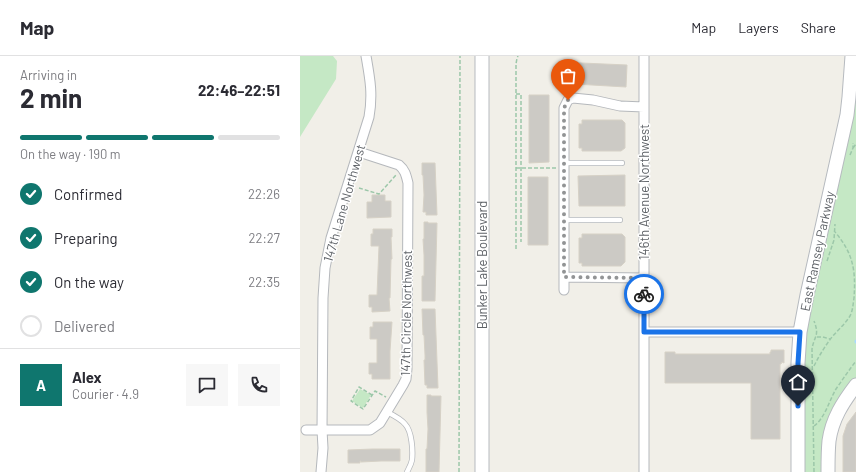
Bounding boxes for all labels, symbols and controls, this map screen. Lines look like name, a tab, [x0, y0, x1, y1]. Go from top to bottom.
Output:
text: Map	[20, 16, 54, 39]
text: Map	[691, 19, 716, 36]
text: Layers	[738, 19, 779, 36]
text: Share	[801, 19, 836, 36]
pin	[551, 59, 585, 100]
icon: bag	[557, 65, 579, 87]
text: Arriving in	[20, 67, 77, 83]
text: 22:46–22:51	[198, 81, 280, 99]
text: 2 min	[20, 82, 82, 113]
street label: 146th Avenue Northwest	[636, 124, 652, 260]
street label: 147th Lane Northwest	[320, 142, 368, 264]
text: On the way · 190 m	[20, 146, 121, 162]
icon: check	[20, 183, 42, 205]
text: Confirmed	[54, 185, 122, 203]
text: 22:26	[248, 186, 280, 202]
street label: East Ramsey Parkway	[796, 189, 838, 313]
street label: Bunker Lake Boulevard	[474, 201, 490, 329]
icon: check	[20, 227, 42, 249]
text: Preparing	[54, 229, 118, 247]
text: 22:27	[249, 230, 280, 246]
street label: 147th Circle Northwest	[397, 250, 415, 376]
icon: check	[20, 271, 42, 293]
text: On the way	[54, 273, 124, 291]
text: 22:35	[248, 274, 280, 290]
courier	[624, 274, 664, 314]
icon: bike	[633, 283, 655, 305]
text: Delivered	[54, 317, 115, 335]
button: chat	[186, 364, 228, 406]
button: phone	[238, 364, 280, 406]
pin	[781, 365, 815, 406]
text: Alex	[72, 368, 102, 386]
icon: home	[787, 371, 809, 393]
text: A	[36, 376, 46, 394]
text: Courier · 4.9	[72, 386, 139, 402]

